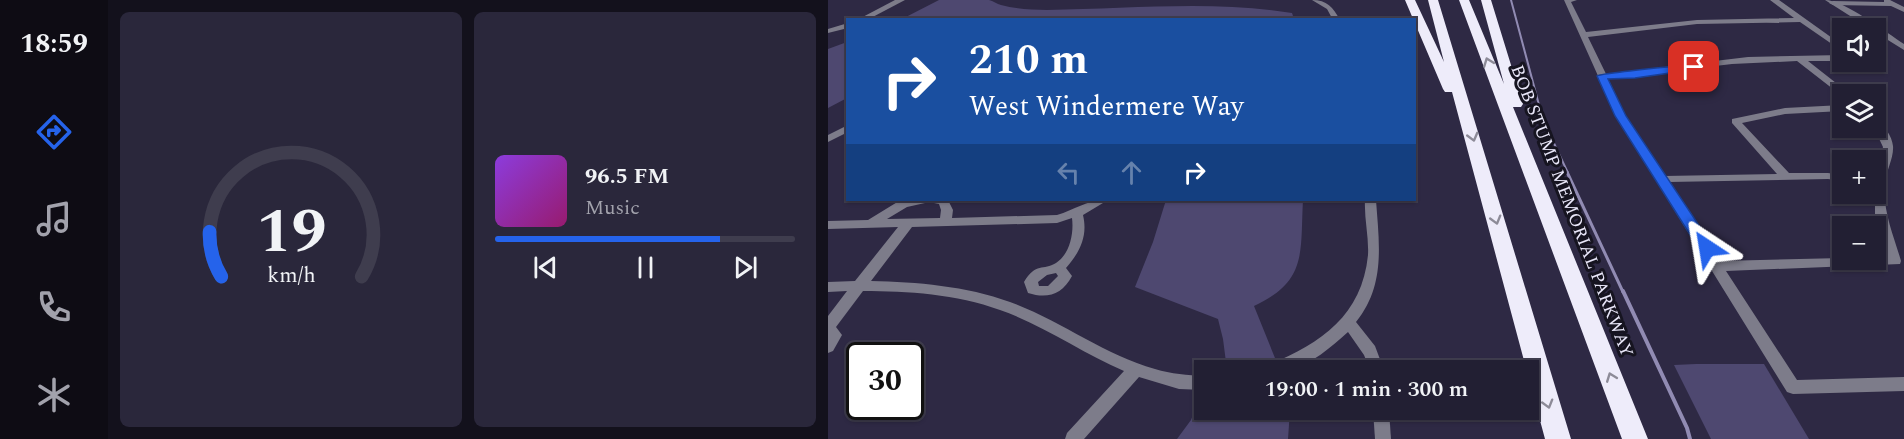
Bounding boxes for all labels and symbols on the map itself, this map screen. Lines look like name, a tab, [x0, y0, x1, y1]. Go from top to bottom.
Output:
pin	[1668, 41, 1719, 92]
one-way arrow	[1483, 57, 1496, 68]
street label: BOB STUMP MEMORIAL PARKWAY	[1504, 61, 1640, 361]
one-way arrow	[1465, 132, 1478, 142]
one-way arrow	[1489, 214, 1501, 225]
position arrow	[1675, 216, 1739, 280]
speed limit sign: 30	[846, 342, 924, 420]
one-way arrow	[1606, 372, 1618, 383]
one-way arrow	[1541, 398, 1553, 409]

